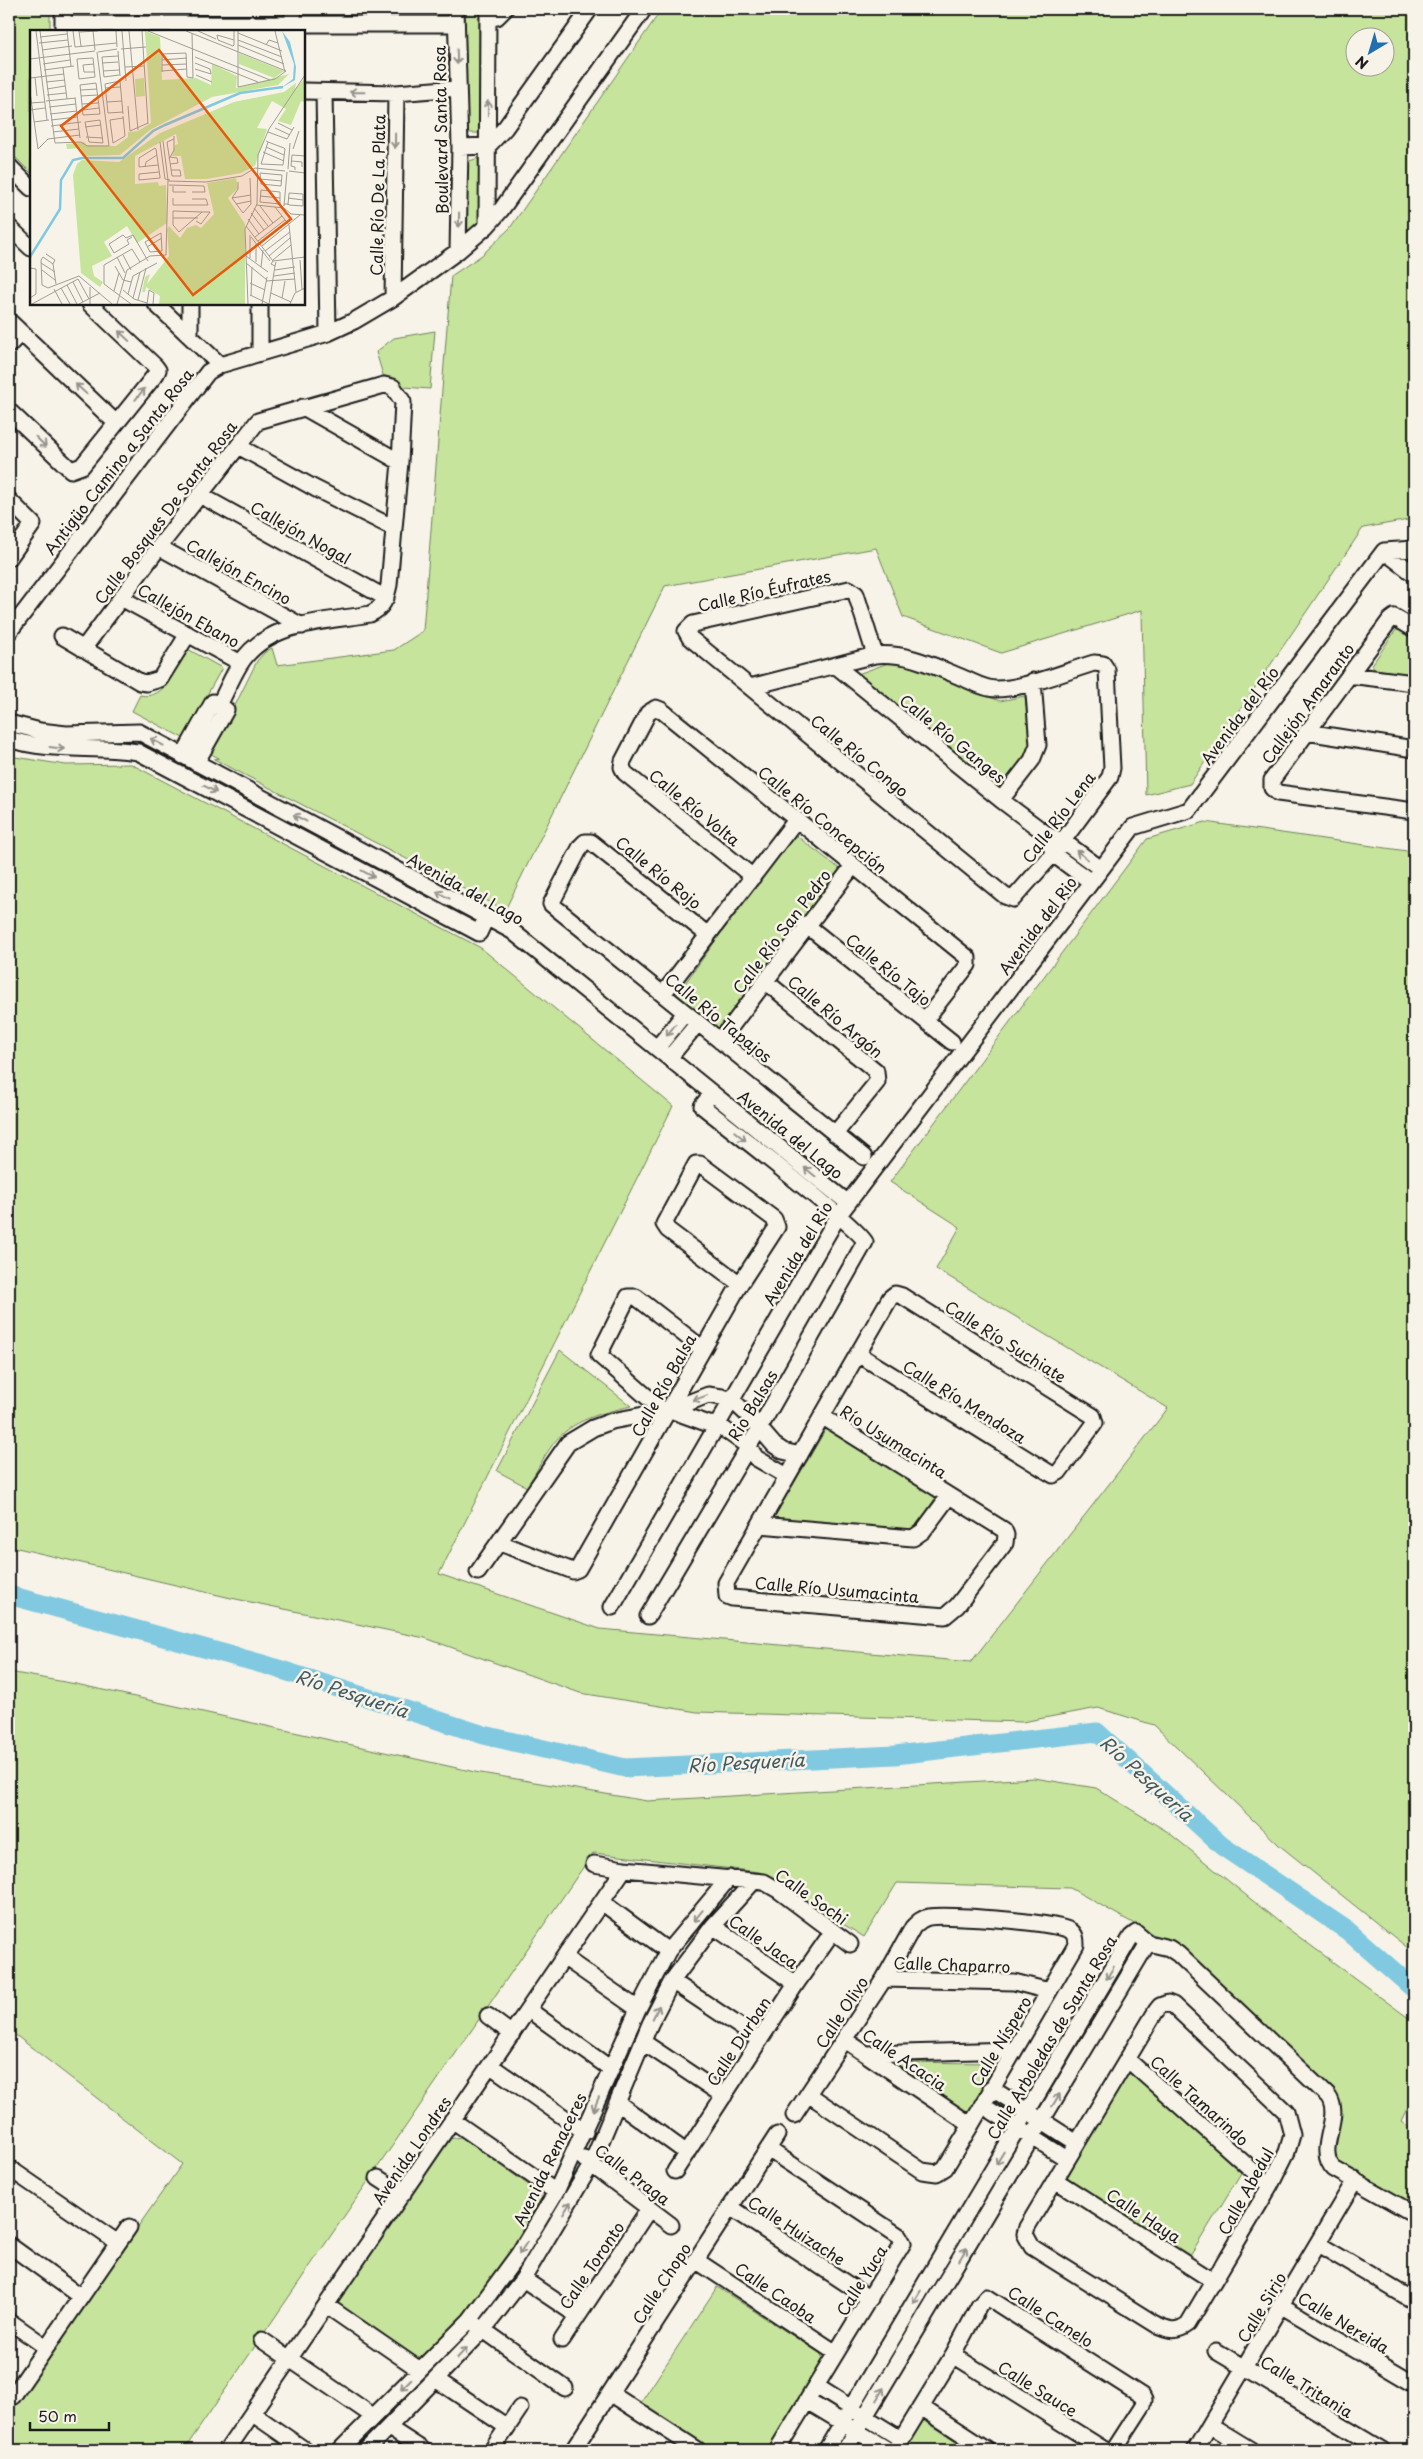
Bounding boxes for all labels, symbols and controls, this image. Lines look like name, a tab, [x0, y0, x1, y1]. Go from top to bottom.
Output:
north arrow	[1346, 28, 1396, 78]
inset map	[30, 30, 305, 305]
street label: Boulevard Santa Rosa	[427, 45, 453, 215]
one-way arrow	[453, 49, 462, 65]
text: N	[1351, 51, 1373, 74]
one-way arrow	[350, 87, 366, 97]
one-way arrow	[483, 100, 493, 116]
street label: Calle Río De La Plata	[364, 114, 390, 276]
one-way arrow	[390, 133, 400, 149]
one-way arrow	[454, 212, 463, 228]
one-way arrow	[118, 330, 131, 342]
street label: Antigüo Camino a Santa Rosa	[37, 363, 199, 559]
one-way arrow	[74, 383, 87, 395]
one-way arrow	[134, 387, 146, 400]
street label: Calle Bosques De Santa Rosa	[88, 415, 242, 609]
one-way arrow	[35, 436, 48, 448]
street label: Callejón Nogal	[246, 494, 356, 570]
street label: Callejón Encino	[182, 532, 296, 610]
street label: Calle Río Éufrates	[695, 563, 833, 617]
street label: Callejón Ebano	[134, 577, 245, 653]
street label: Callejón Amaranto	[1255, 637, 1359, 768]
street label: Avenida del Río	[1194, 661, 1284, 769]
street label: Calle Río Ganges	[895, 688, 1011, 788]
street label: Calle Río Congo	[806, 708, 914, 802]
one-way arrow	[149, 737, 164, 747]
one-way arrow	[48, 743, 64, 753]
street label: Calle Río Concepción	[753, 759, 893, 879]
street label: Calle Río Volta	[644, 763, 746, 851]
street label: Calle Río Lena	[1016, 766, 1100, 868]
one-way arrow	[202, 784, 217, 794]
one-way arrow	[293, 813, 308, 822]
street label: Calle Río Rojo	[611, 830, 707, 914]
street label: Avenida del Lago	[403, 846, 529, 930]
one-way arrow	[1075, 850, 1089, 860]
street label: Calle Río San Pedro	[726, 864, 836, 998]
one-way arrow	[361, 869, 376, 879]
street label: Avenida del Rio	[992, 871, 1082, 979]
one-way arrow	[436, 890, 451, 900]
street label: Calle Río Tajo	[841, 927, 937, 1011]
street label: Calle Río Tapajos	[660, 966, 778, 1068]
street label: Calle Río Argón	[783, 969, 889, 1063]
one-way arrow	[665, 1024, 676, 1037]
street label: Avenida del Lago	[733, 1084, 849, 1184]
one-way arrow	[733, 1131, 746, 1142]
one-way arrow	[804, 1166, 817, 1177]
street label: Avenida del Rio	[756, 1196, 838, 1310]
street label: Calle Río Suchiate	[941, 1294, 1071, 1388]
street label: Calle Río Balsa	[625, 1329, 701, 1441]
street label: Calle Río Mendoza	[899, 1353, 1032, 1449]
street label: Rio Balsas	[721, 1365, 783, 1445]
one-way arrow	[693, 1394, 709, 1403]
street label: Río Usumacinta	[836, 1398, 952, 1484]
street label: Calle Río Usumacinta	[754, 1570, 920, 1608]
water label: Río Pesquería	[292, 1662, 412, 1724]
water label: Río Pesquería	[1095, 1729, 1200, 1828]
water label: Río Pesquería	[687, 1745, 806, 1779]
street label: Calle Sochi	[771, 1862, 853, 1930]
street label: Calle Jaca	[724, 1908, 804, 1974]
one-way arrow	[693, 1909, 704, 1922]
street label: Calle Arboledas de Santa Rosa	[980, 1930, 1122, 2144]
street label: Calle Chaparro	[893, 1950, 1011, 1978]
one-way arrow	[1104, 1965, 1114, 1979]
street label: Calle Olivo	[809, 1971, 873, 2053]
street label: Calle Durban	[700, 1991, 776, 2091]
street label: Calle Níspero	[963, 1991, 1037, 2091]
one-way arrow	[652, 2005, 661, 2020]
street label: Calle Acacia	[858, 2022, 952, 2096]
street label: Calle Tamarindo	[1145, 2049, 1255, 2151]
street label: Avenida Renaceres	[506, 2088, 592, 2230]
street label: Avenida Londres	[366, 2091, 456, 2209]
one-way arrow	[1051, 2093, 1061, 2107]
one-way arrow	[591, 2096, 600, 2111]
street label: Calle Praga	[590, 2138, 676, 2210]
street label: Calle Abedul	[1211, 2143, 1279, 2239]
one-way arrow	[995, 2150, 1005, 2164]
street label: Calle Haya	[1102, 2182, 1186, 2248]
street label: Calle Huizache	[743, 2189, 851, 2271]
one-way arrow	[563, 2201, 573, 2215]
street label: Calle Toronto	[553, 2216, 629, 2314]
street label: Calle Chopo	[626, 2238, 696, 2328]
street label: Calle Yuca	[830, 2240, 892, 2320]
one-way arrow	[518, 2241, 528, 2255]
one-way arrow	[959, 2248, 969, 2262]
street label: Calle Caoba	[730, 2256, 822, 2328]
street label: Calle Sirio	[1231, 2267, 1292, 2347]
street label: Calle Canelo	[1004, 2279, 1099, 2353]
street label: Calle Nereida	[1294, 2285, 1394, 2359]
one-way arrow	[911, 2290, 921, 2304]
one-way arrow	[456, 2346, 468, 2359]
street label: Calle Tritania	[1256, 2349, 1358, 2423]
street label: Calle Sauce	[994, 2354, 1083, 2422]
one-way arrow	[400, 2378, 412, 2390]
one-way arrow	[875, 2387, 885, 2401]
scale bar	[30, 2399, 109, 2431]
text: 50 m	[38, 2404, 77, 2427]

